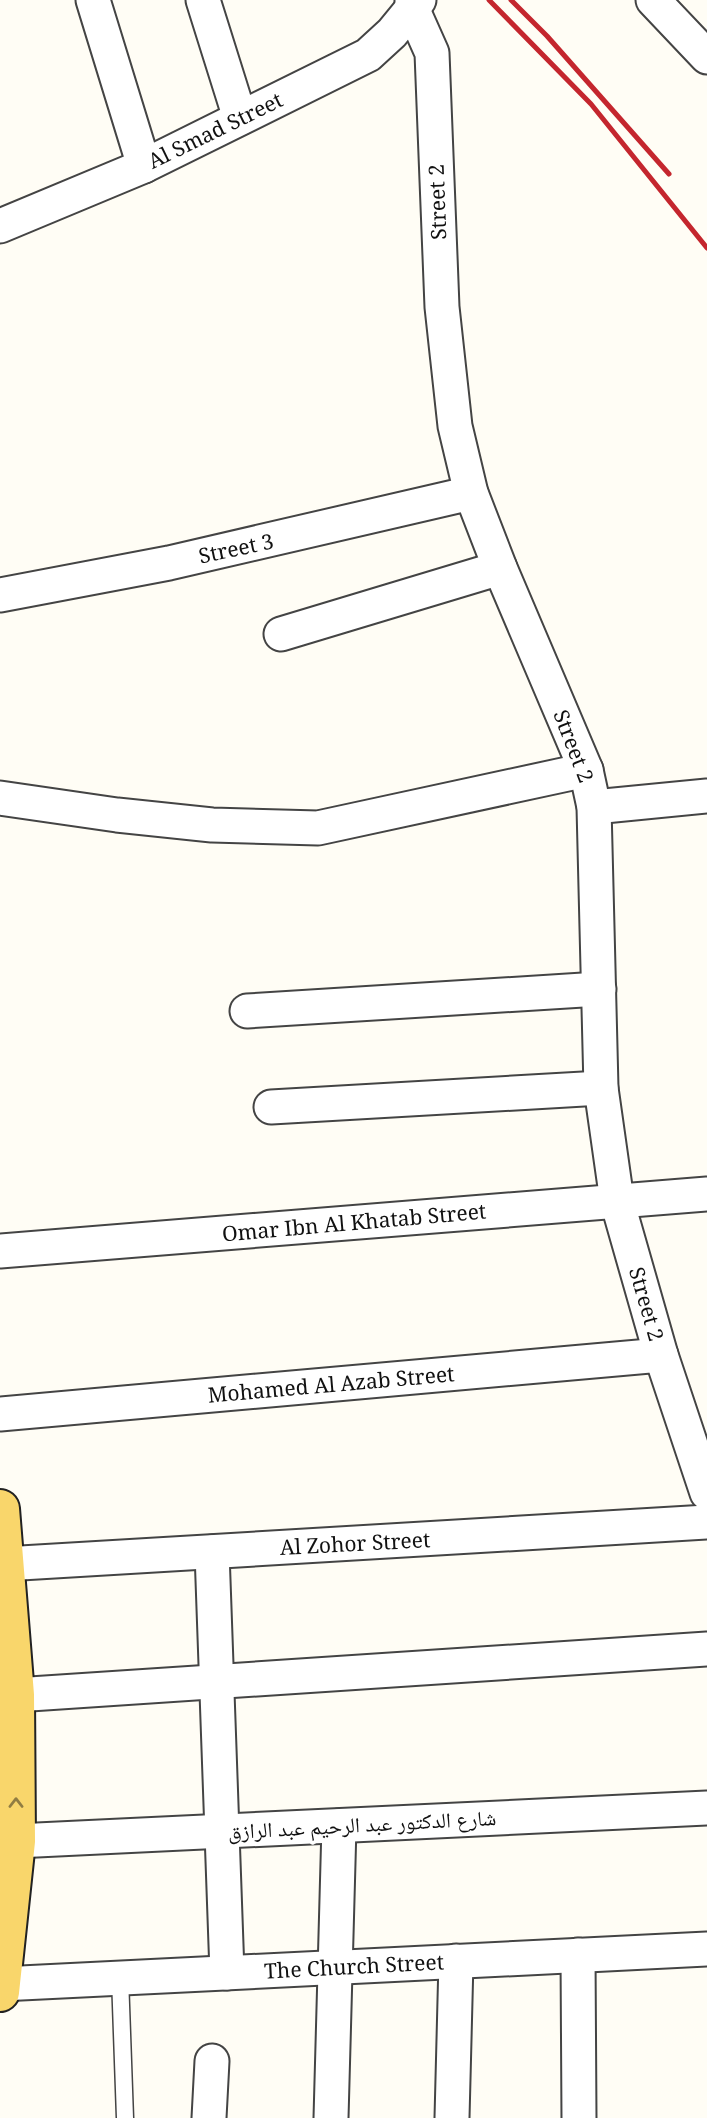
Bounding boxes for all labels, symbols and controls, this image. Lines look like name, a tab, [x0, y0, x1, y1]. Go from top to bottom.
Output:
street label: Al Smad Street	[143, 85, 287, 175]
street label: Street 2	[422, 164, 452, 240]
street label: Street 3	[196, 526, 276, 570]
street label: Street 2	[547, 706, 601, 786]
street label: Omar Ibn Al Khatab Street	[221, 1197, 487, 1247]
street label: Street 2	[623, 1264, 671, 1344]
street label: Mohamed Al Azab Street	[207, 1359, 455, 1409]
street label: Al Zohor Street	[279, 1525, 431, 1561]
one-way arrow	[8, 1797, 24, 1807]
street label: شارع الدكتور عبد الرحيم عبد الرازق	[227, 1803, 497, 1846]
street label: The Church Street	[263, 1947, 445, 1985]

